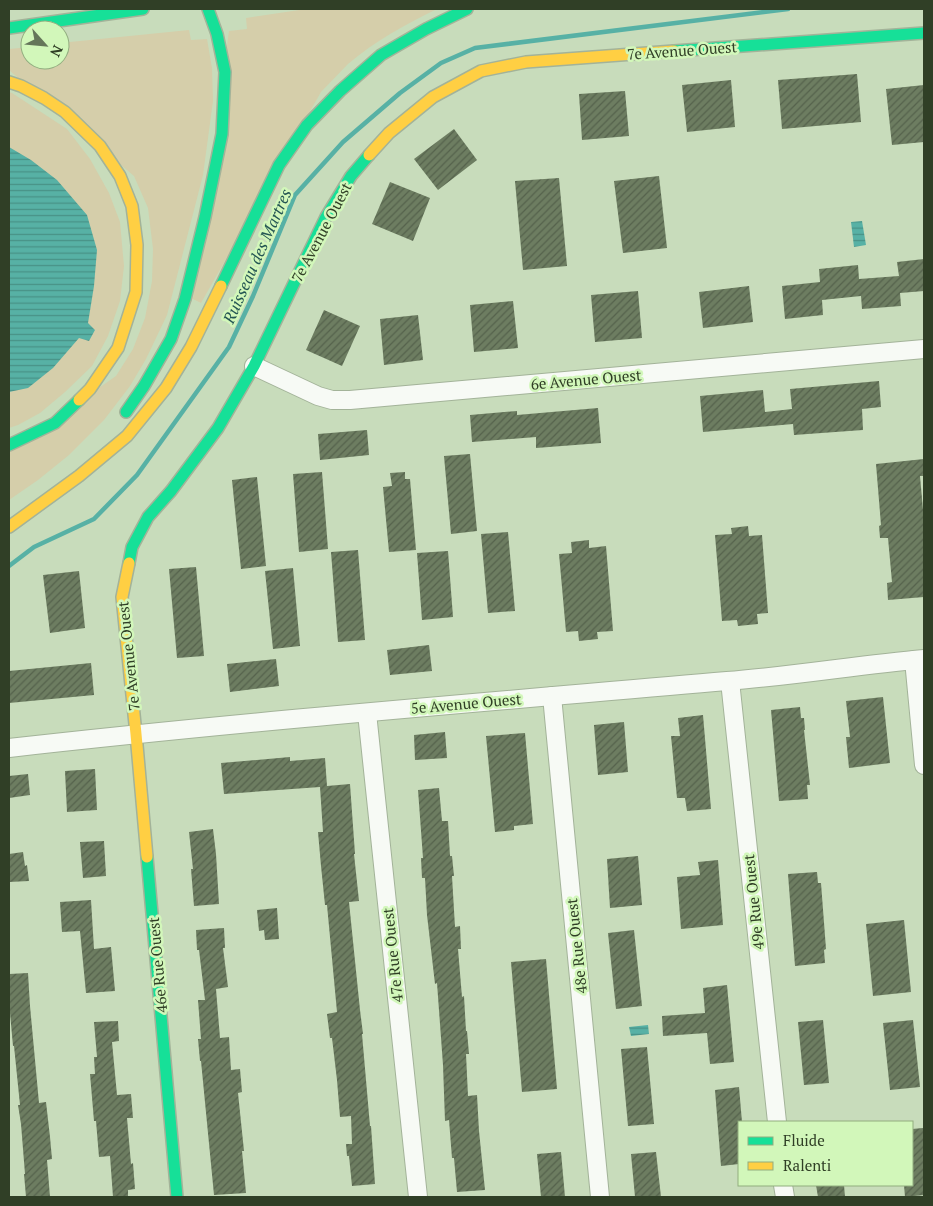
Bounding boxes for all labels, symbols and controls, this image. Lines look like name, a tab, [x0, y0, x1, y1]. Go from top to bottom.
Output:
north arrow	[20, 20, 70, 70]
street label: 7e Avenue Ouest	[626, 36, 738, 64]
text: N	[46, 42, 68, 61]
street label: 7e Avenue Ouest	[286, 178, 356, 285]
water label: Ruisseau des Martres	[217, 185, 297, 328]
street label: 6e Avenue Ouest	[530, 364, 643, 394]
street label: 7e Avenue Ouest	[112, 600, 144, 712]
street label: 5e Avenue Ouest	[410, 688, 523, 718]
street label: 49e Rue Ouest	[738, 853, 768, 951]
street label: 48e Rue Ouest	[561, 897, 591, 995]
street label: 47e Rue Ouest	[377, 906, 407, 1003]
street label: 46e Rue Ouest	[143, 916, 171, 1014]
legend	[738, 1121, 913, 1186]
text: Fluide	[783, 1130, 825, 1150]
text: Ralenti	[783, 1155, 831, 1175]

